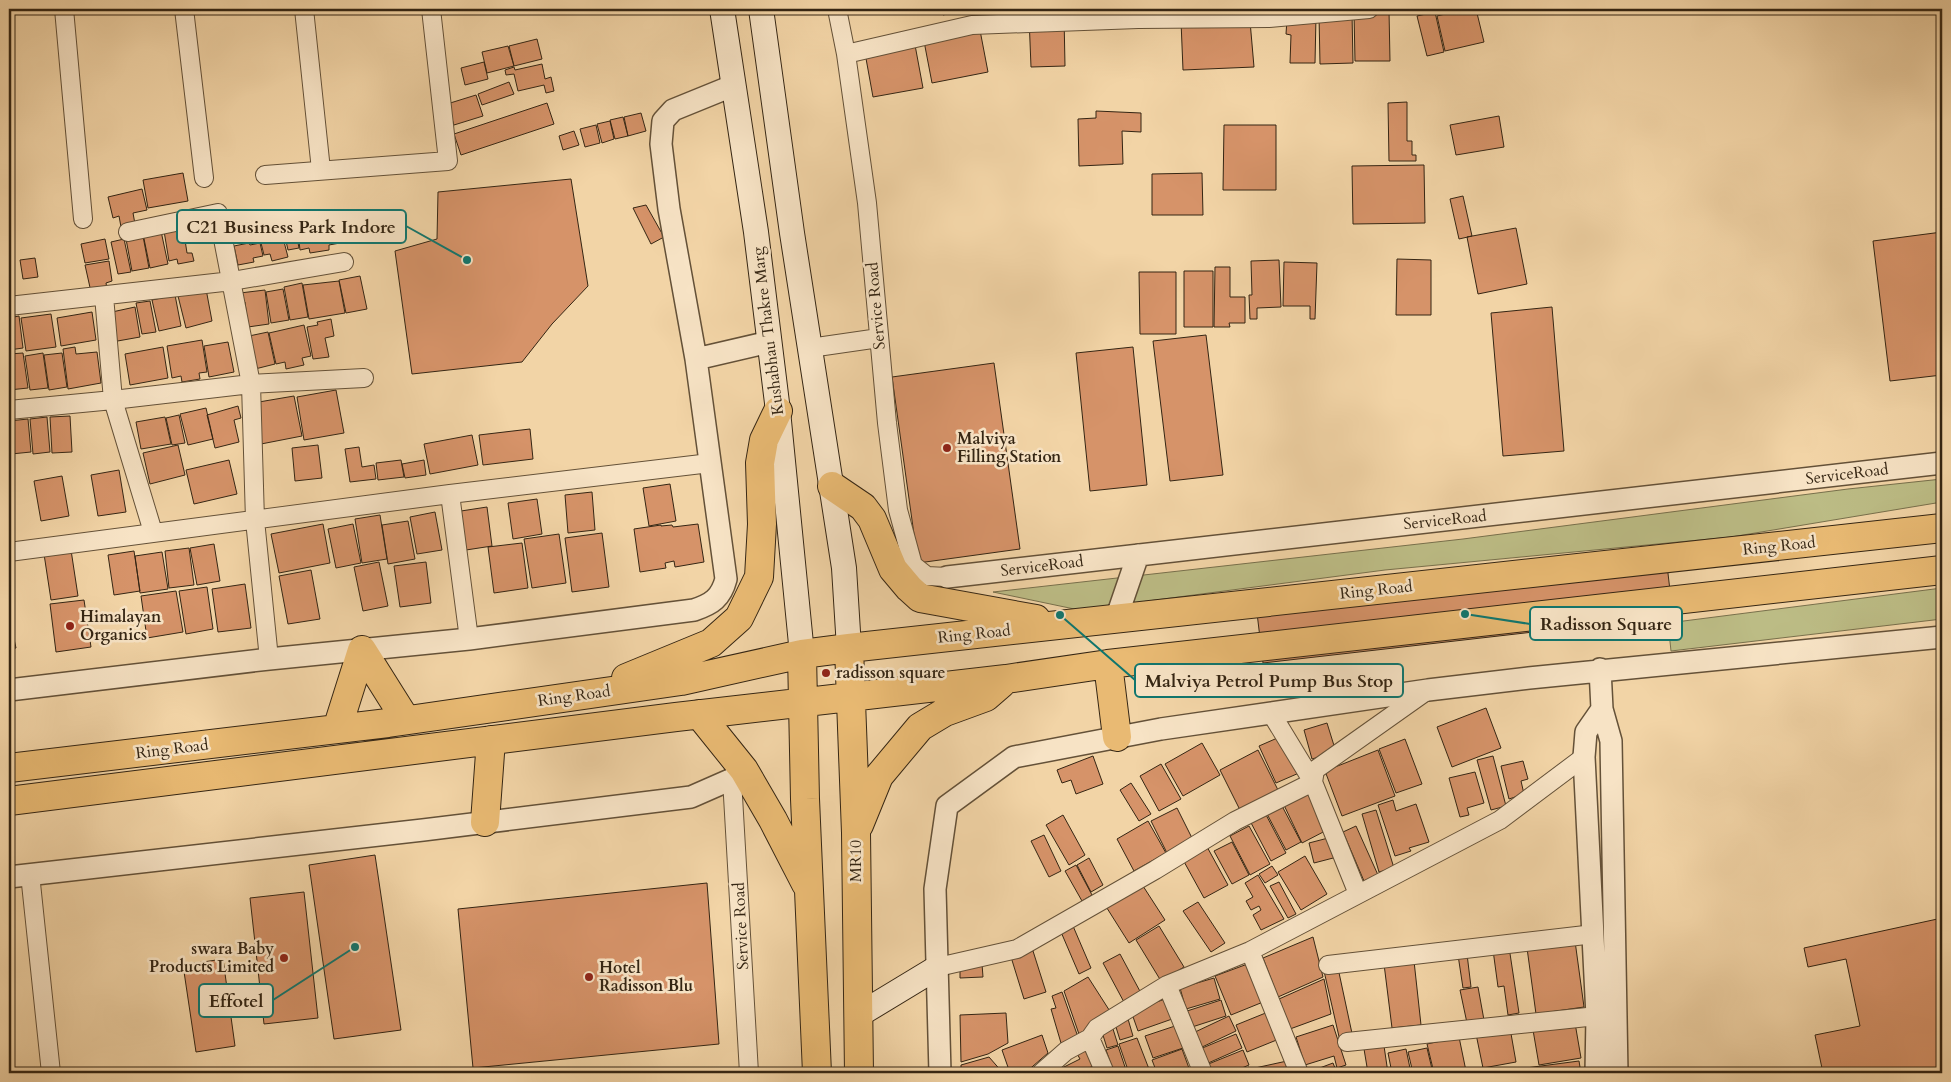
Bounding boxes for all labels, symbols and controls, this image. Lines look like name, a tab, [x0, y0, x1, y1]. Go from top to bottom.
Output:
callout: C21 Business Park Indore	[177, 210, 406, 243]
text: C21 Business Park Indore	[186, 215, 396, 240]
street label: Kushabhau Thakre Marg	[747, 246, 789, 416]
street label: Service Road	[861, 261, 891, 351]
place label: Malviya Filling Station	[957, 428, 1062, 468]
marker: Malviya Filling Station	[941, 442, 953, 454]
street label: ServiceRoad	[1804, 458, 1890, 490]
street label: ServiceRoad	[1402, 505, 1488, 535]
street label: Ring Road	[1741, 531, 1817, 561]
street label: ServiceRoad	[999, 550, 1085, 582]
street label: Ring Road	[1338, 575, 1414, 605]
place label: Himalayan Organics	[80, 606, 162, 646]
callout: Radisson Square	[1530, 607, 1682, 640]
text: Radisson Square	[1540, 612, 1672, 637]
street label: Ring Road	[936, 619, 1012, 649]
marker: Himalayan Organics	[64, 620, 76, 632]
place label: radisson square	[836, 662, 946, 684]
callout: Malviya Petrol Pump Bus Stop	[1135, 664, 1403, 697]
marker: radisson square	[820, 667, 832, 679]
text: Malviya Petrol Pump Bus Stop	[1145, 669, 1393, 694]
street label: Ring Road	[536, 680, 612, 712]
street label: Ring Road	[134, 734, 210, 764]
street label: MR10	[845, 840, 867, 882]
street label: Service Road	[728, 881, 754, 970]
place label: swara Baby Products Limited	[149, 938, 274, 978]
marker: swara Baby Products Limited	[278, 952, 290, 964]
place label: Hotel Radisson Blu	[599, 957, 693, 997]
marker: Hotel Radisson Blu	[583, 971, 595, 983]
callout: Effotel	[199, 984, 273, 1017]
text: Effotel	[209, 989, 263, 1014]

